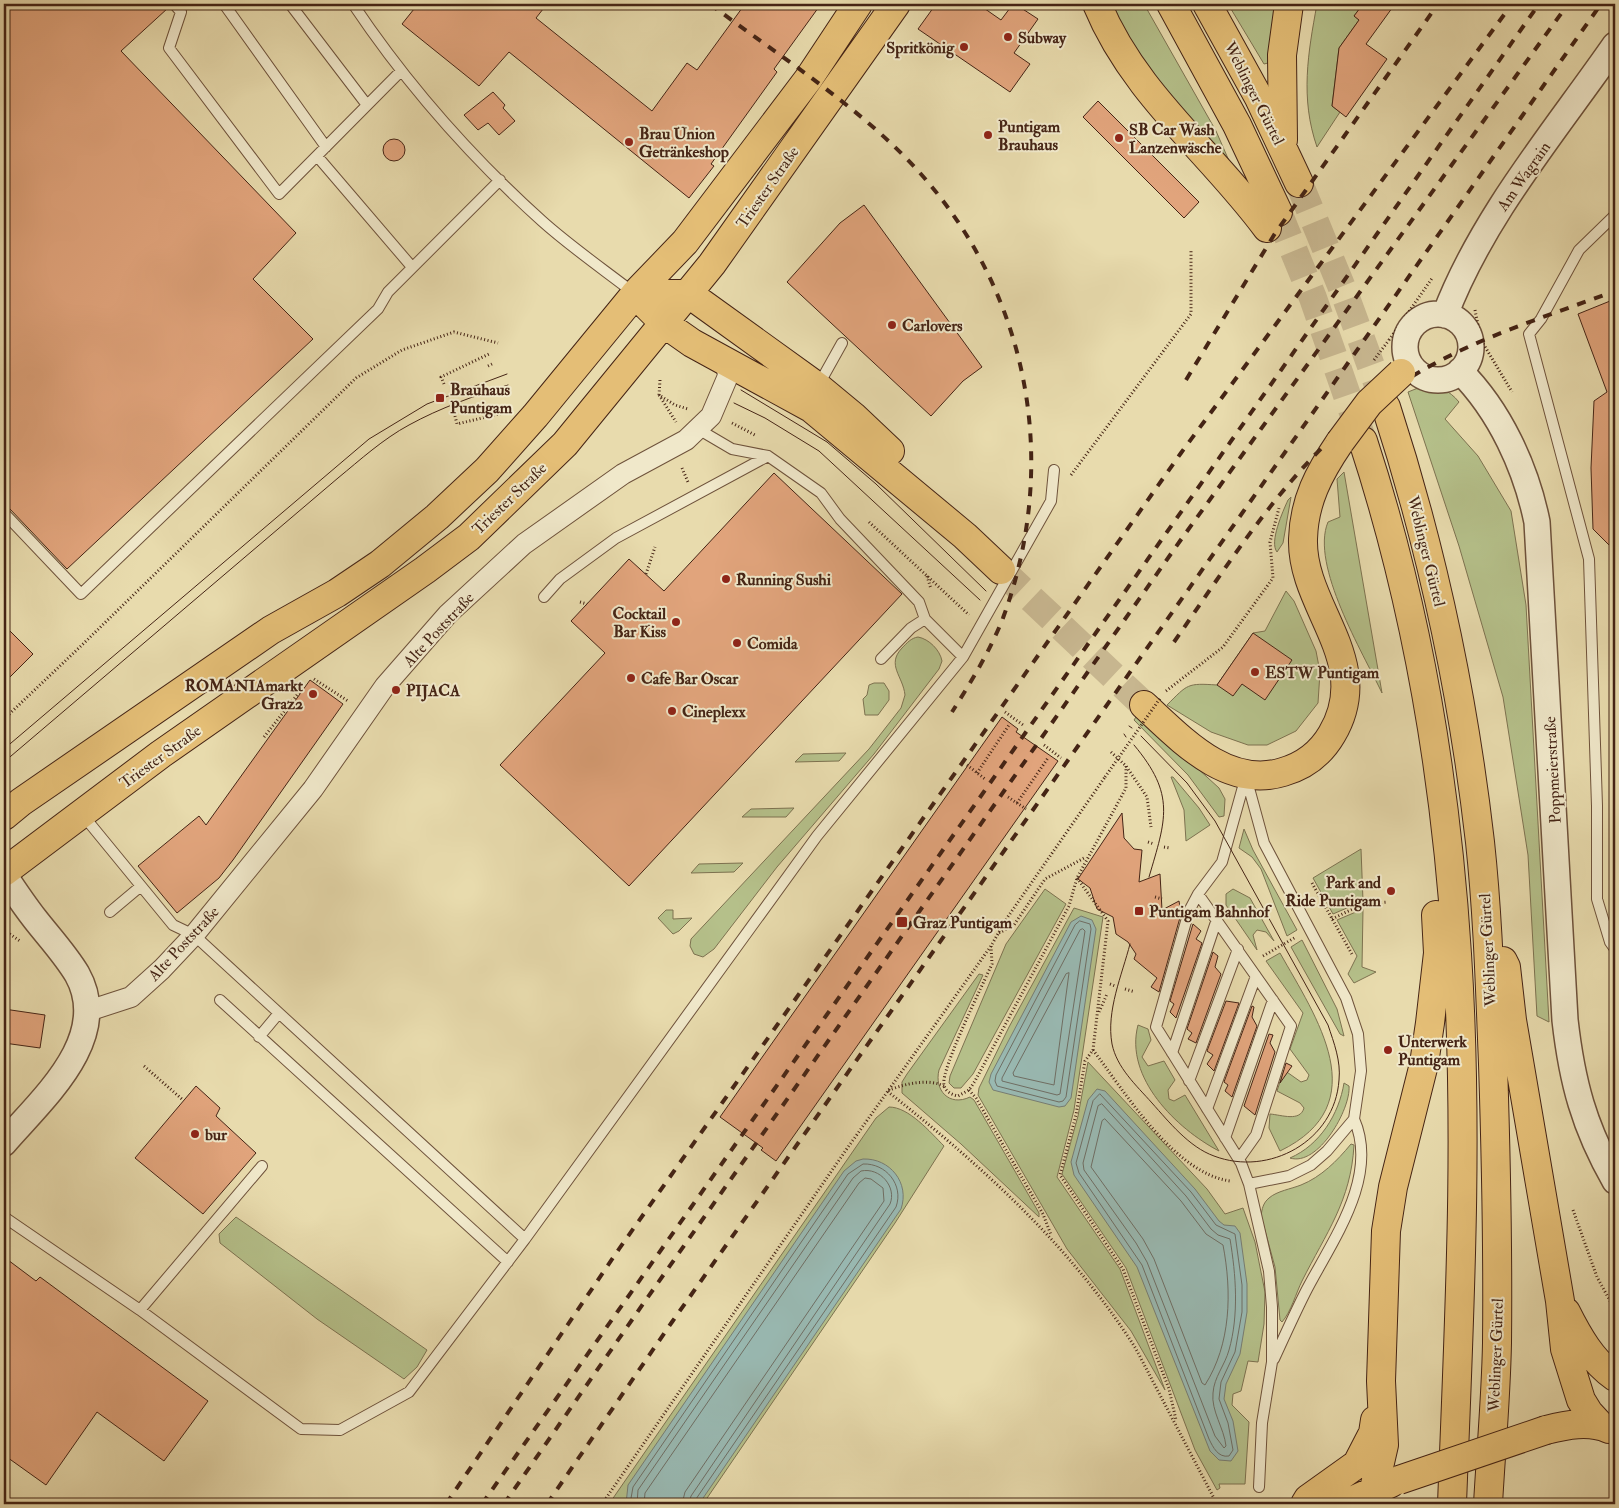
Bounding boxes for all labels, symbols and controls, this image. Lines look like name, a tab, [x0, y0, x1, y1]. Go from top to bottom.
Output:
place label: Subway	[1018, 28, 1067, 49]
marker: Subway	[1002, 31, 1014, 43]
street label: Weblinger Gürtel	[1219, 37, 1289, 149]
place label: Spritkönig	[886, 38, 955, 59]
marker: Spritkönig	[958, 41, 970, 53]
place label: Puntigam Brauhaus	[998, 117, 1061, 155]
place label: SB Car Wash Lanzenwäsche	[1129, 120, 1222, 158]
place label: Brau Union Getränkeshop	[639, 124, 729, 163]
marker: Puntigam Brauhaus	[982, 129, 994, 141]
marker: SB Car Wash Lanzenwäsche	[1113, 132, 1125, 144]
marker: Brau Union Getränkeshop	[623, 136, 635, 148]
street label: Am Wagrain	[1492, 138, 1555, 216]
street label: Triester Straße	[732, 142, 804, 232]
place label: Carlovers	[902, 316, 963, 336]
marker: Carlovers	[886, 319, 898, 331]
place label: Brauhaus Puntigam	[450, 380, 513, 419]
marker: Brauhaus Puntigam	[434, 392, 446, 404]
street label: Triester Straße	[468, 458, 551, 539]
street label: Weblinger Gürtel	[1402, 493, 1449, 609]
place label: Running Sushi	[736, 570, 832, 591]
marker: Running Sushi	[720, 573, 732, 585]
street label: Alte Poststraße	[398, 588, 479, 672]
place label: Cocktail Bar Kiss	[613, 604, 667, 642]
marker: Cocktail Bar Kiss	[670, 616, 682, 628]
place label: Comida	[747, 634, 798, 654]
marker: Comida	[731, 637, 743, 649]
place label: ESTW Puntigam	[1265, 663, 1380, 684]
marker: ESTW Puntigam	[1249, 666, 1261, 678]
place label: Cafe Bar Oscar	[641, 669, 739, 689]
marker: Cafe Bar Oscar	[625, 672, 637, 684]
place label: ROMANIAmarkt Graz2	[185, 676, 304, 714]
place label: PIJACA	[406, 681, 461, 702]
marker: PIJACA	[390, 684, 402, 696]
marker: ROMANIAmarkt Graz2	[307, 688, 319, 700]
place label: Cineplexx	[682, 702, 747, 723]
marker: Cineplexx	[666, 705, 678, 717]
street label: Poppmeierstraße	[1540, 716, 1567, 824]
street label: Triester Straße	[116, 720, 205, 793]
place label: Park and Ride Puntigam	[1285, 873, 1382, 912]
marker: Park and Ride Puntigam	[1385, 885, 1397, 897]
street label: Weblinger Gürtel	[1475, 893, 1501, 1008]
street label: Alte Poststraße	[143, 902, 224, 986]
place label: Puntigam Bahnhof	[1149, 902, 1272, 923]
marker: Puntigam Bahnhof	[1133, 905, 1145, 917]
place label: Graz Puntigam	[913, 913, 1013, 934]
marker: Graz Puntigam	[895, 915, 909, 929]
place label: Unterwerk Puntigam	[1398, 1032, 1467, 1071]
marker: Unterwerk Puntigam	[1382, 1044, 1394, 1056]
place label: bur	[204, 1125, 228, 1145]
marker: bur	[189, 1128, 201, 1140]
street label: Weblinger Gürtel	[1484, 1298, 1508, 1413]

